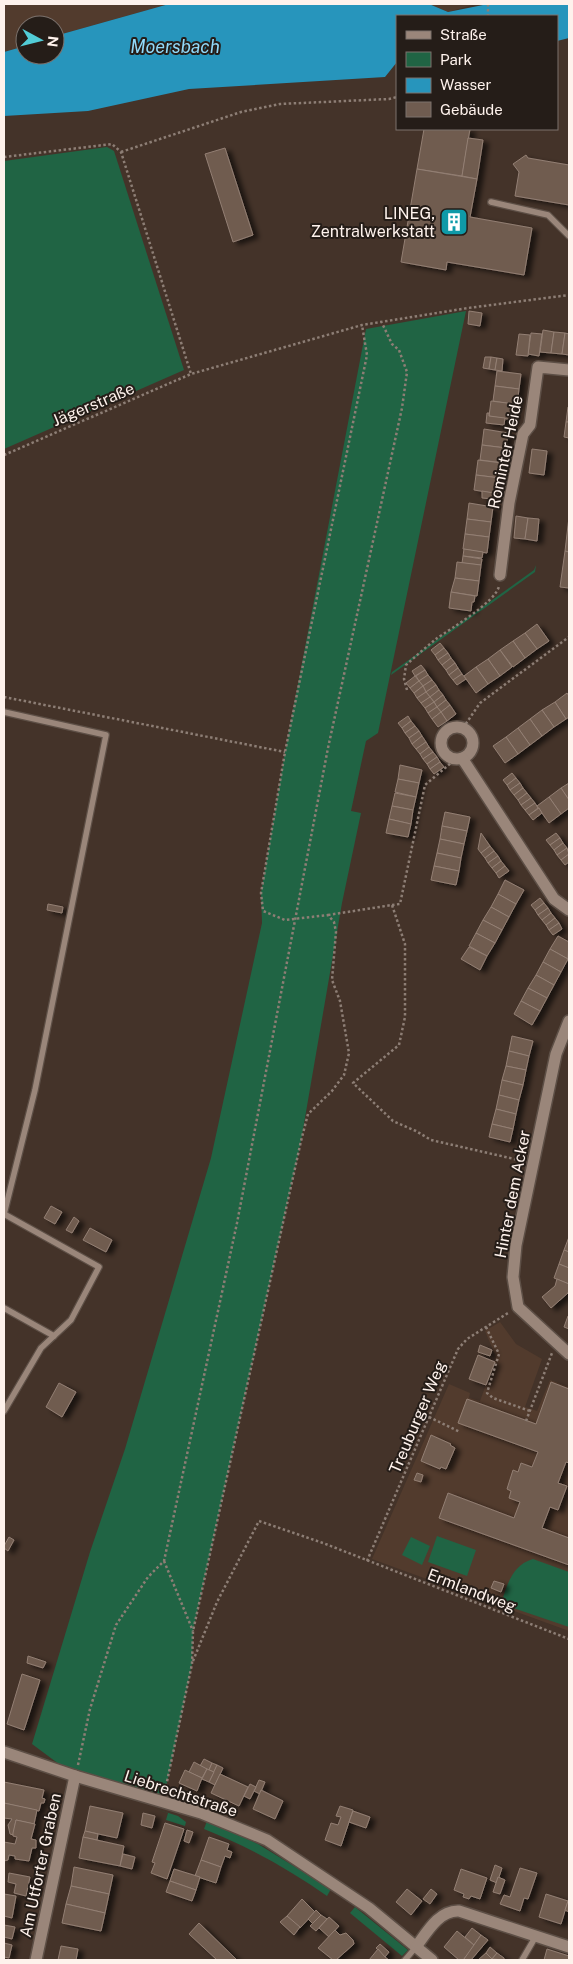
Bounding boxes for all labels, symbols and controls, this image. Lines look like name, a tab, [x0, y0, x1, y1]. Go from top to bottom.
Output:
north arrow	[15, 15, 65, 65]
legend	[396, 15, 558, 130]
text: Straße	[440, 26, 487, 43]
text: N	[44, 35, 62, 48]
water label: Moersbach	[130, 36, 220, 57]
text: Park	[440, 51, 472, 68]
text: Wasser	[440, 76, 492, 93]
text: Gebäude	[440, 101, 503, 118]
place label: LINEG, Zentralwerkstatt	[311, 204, 435, 241]
building icon: LINEG, Zentralwerkstatt	[439, 207, 469, 237]
street label: Jägerstraße	[49, 379, 137, 430]
street label: Rominter Heide	[484, 394, 527, 511]
street label: Hinter dem Acker	[491, 1128, 534, 1260]
street label: Treuburger Weg	[385, 1358, 450, 1476]
street label: Ermlandweg	[425, 1565, 519, 1616]
street label: Liebrechtstraße	[122, 1766, 240, 1821]
street label: Am Utforter Graben	[16, 1791, 65, 1939]

